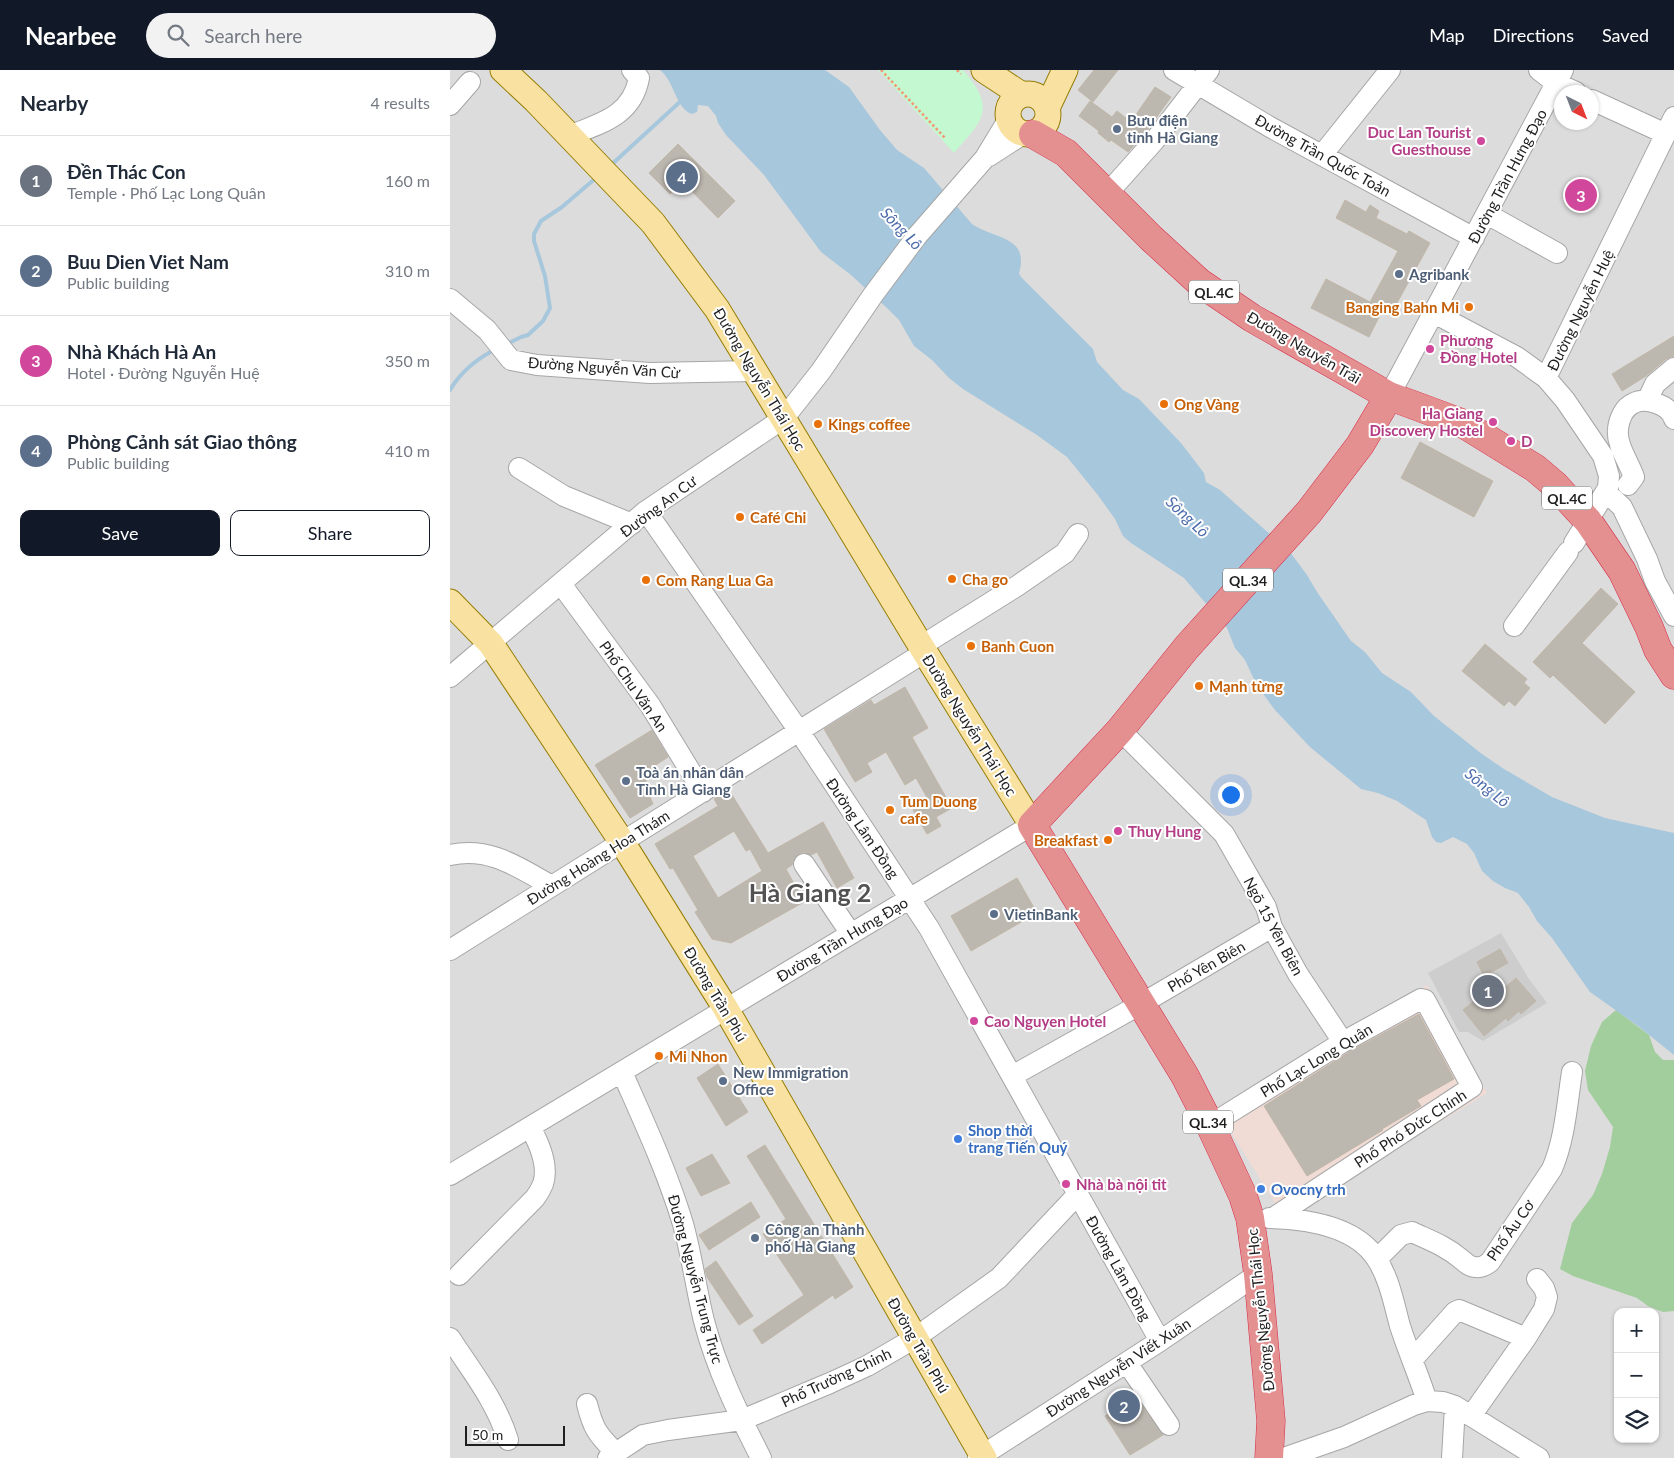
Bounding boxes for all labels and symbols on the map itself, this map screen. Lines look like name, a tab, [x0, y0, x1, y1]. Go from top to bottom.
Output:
north arrow	[1554, 85, 1599, 130]
street label: Đường Trần Hưng Đạo	[1464, 106, 1550, 246]
street label: Đường Trần Quốc Toản	[1252, 110, 1394, 200]
place label: Bưu điện tỉnh Hà Giang	[1127, 111, 1218, 146]
marker: Bưu điện tỉnh Hà Giang	[1111, 123, 1123, 135]
place label: Duc Lan Tourist Guesthouse	[1367, 123, 1471, 158]
marker: Duc Lan Tourist Guesthouse	[1475, 135, 1487, 147]
pin: 4	[666, 158, 698, 196]
pin: 3	[1565, 176, 1597, 214]
water label: Sông Lô	[877, 203, 927, 253]
street label: Đường Nguyễn Huệ	[1543, 246, 1617, 374]
place label: Agribank	[1408, 265, 1470, 283]
marker: Agribank	[1393, 268, 1405, 280]
road number: QL.4C	[1189, 280, 1239, 303]
place label: Banging Bahn Mi	[1346, 298, 1459, 316]
marker: Banging Bahn Mi	[1463, 301, 1475, 313]
street label: Đường Nguyễn Thái Học	[710, 304, 810, 454]
street label: Đường Nguyễn Trãi	[1244, 307, 1364, 387]
place label: Phương Đồng Hotel	[1440, 331, 1517, 366]
marker: Phương Đồng Hotel	[1424, 343, 1436, 355]
street label: Đường Nguyễn Văn Cừ	[527, 353, 681, 381]
place label: Ong Vàng	[1174, 395, 1239, 413]
marker: Ong Vàng	[1158, 398, 1170, 410]
place label: Ha Giang Discovery Hostel	[1370, 404, 1483, 439]
place label: Kings coffee	[828, 415, 910, 433]
marker: Ha Giang Discovery Hostel	[1487, 416, 1499, 428]
marker: Kings coffee	[812, 418, 824, 430]
place label: D	[1521, 432, 1532, 450]
marker: D	[1505, 435, 1517, 447]
street label: Đường An Cư	[616, 471, 700, 541]
road number: QL.4C	[1542, 486, 1592, 509]
water label: Sông Lô	[1163, 491, 1213, 541]
place label: Café Chi	[750, 508, 807, 526]
marker: Café Chi	[734, 511, 746, 523]
road number: QL.34	[1223, 568, 1273, 592]
place label: Cha go	[962, 570, 1008, 588]
place label: Com Rang Lua Ga	[656, 571, 773, 589]
marker: Cha go	[946, 573, 958, 585]
marker: Com Rang Lua Ga	[640, 574, 652, 586]
street label: Phố Chu Văn An	[596, 637, 672, 735]
place label: Banh Cuon	[981, 637, 1054, 655]
marker: Banh Cuon	[965, 640, 977, 652]
street label: Đường Nguyễn Thái Học	[919, 651, 1021, 799]
place label: Mạnh từng	[1209, 677, 1283, 695]
marker: Mạnh từng	[1193, 680, 1205, 692]
place label: Toà án nhân dân Tỉnh Hà Giang	[636, 763, 744, 798]
water label: Sông Lô	[1462, 763, 1514, 811]
street label: Đường Lâm Đồng	[823, 774, 903, 882]
marker: Toà án nhân dân Tỉnh Hà Giang	[620, 775, 632, 787]
your location	[1218, 782, 1244, 808]
place label: Tum Duong cafe	[900, 792, 977, 827]
marker: Tum Duong cafe	[884, 804, 896, 816]
street label: Đường Hoàng Hoa Thám	[523, 806, 673, 908]
place label: Thuy Hung	[1128, 822, 1201, 840]
marker: Thuy Hung	[1112, 825, 1124, 837]
place label: Breakfast	[1034, 831, 1098, 849]
marker: Breakfast	[1102, 834, 1114, 846]
street label: Ngõ 15 Yên Biên	[1240, 874, 1308, 978]
district label: Hà Giang 2	[749, 877, 871, 907]
street label: Đường Trần Hưng Đạo	[773, 893, 911, 985]
place label: VietinBank	[1003, 905, 1079, 923]
marker: VietinBank	[988, 908, 1000, 920]
street label: Phố Yên Biên	[1164, 937, 1248, 995]
street label: Đường Trần Phú	[681, 943, 751, 1045]
pin: 1	[1472, 972, 1504, 1010]
place label: Cao Nguyen Hotel	[984, 1012, 1106, 1030]
marker: Cao Nguyen Hotel	[968, 1015, 980, 1027]
street label: Phố Lạc Long Quân	[1257, 1019, 1375, 1101]
place label: Mi Nhon	[669, 1047, 728, 1065]
marker: Mi Nhon	[653, 1050, 665, 1062]
place label: New Immigration Office	[733, 1063, 849, 1098]
marker: New Immigration Office	[717, 1075, 729, 1087]
street label: Phố Phó Đức Chính	[1351, 1085, 1469, 1171]
road number: QL.34	[1183, 1110, 1233, 1134]
place label: Shop thời trang Tiến Quý	[968, 1121, 1068, 1156]
marker: Shop thời trang Tiến Quý	[952, 1133, 964, 1145]
place label: Nhà bà nội tit	[1076, 1175, 1167, 1193]
marker: Nhà bà nội tit	[1060, 1178, 1072, 1190]
place label: Ovocny trh	[1271, 1180, 1346, 1198]
marker: Ovocny trh	[1255, 1183, 1267, 1195]
street label: Đường Nguyễn Trung Trực	[665, 1192, 727, 1366]
street label: Phố Âu Cơ	[1482, 1195, 1538, 1264]
street label: Đường Lâm Đồng	[1083, 1212, 1155, 1324]
place label: Công an Thành phố Hà Giang	[765, 1220, 865, 1255]
street label: Đường Nguyễn Thái Học	[1243, 1228, 1277, 1392]
marker: Công an Thành phố Hà Giang	[749, 1232, 761, 1244]
street label: Đường Trần Phú	[884, 1294, 954, 1396]
street label: Đường Nguyễn Viết Xuân	[1042, 1313, 1194, 1421]
street label: Phố Trường Chinh	[778, 1344, 894, 1410]
pin: 2	[1108, 1387, 1140, 1425]
scale bar	[465, 1423, 565, 1446]

